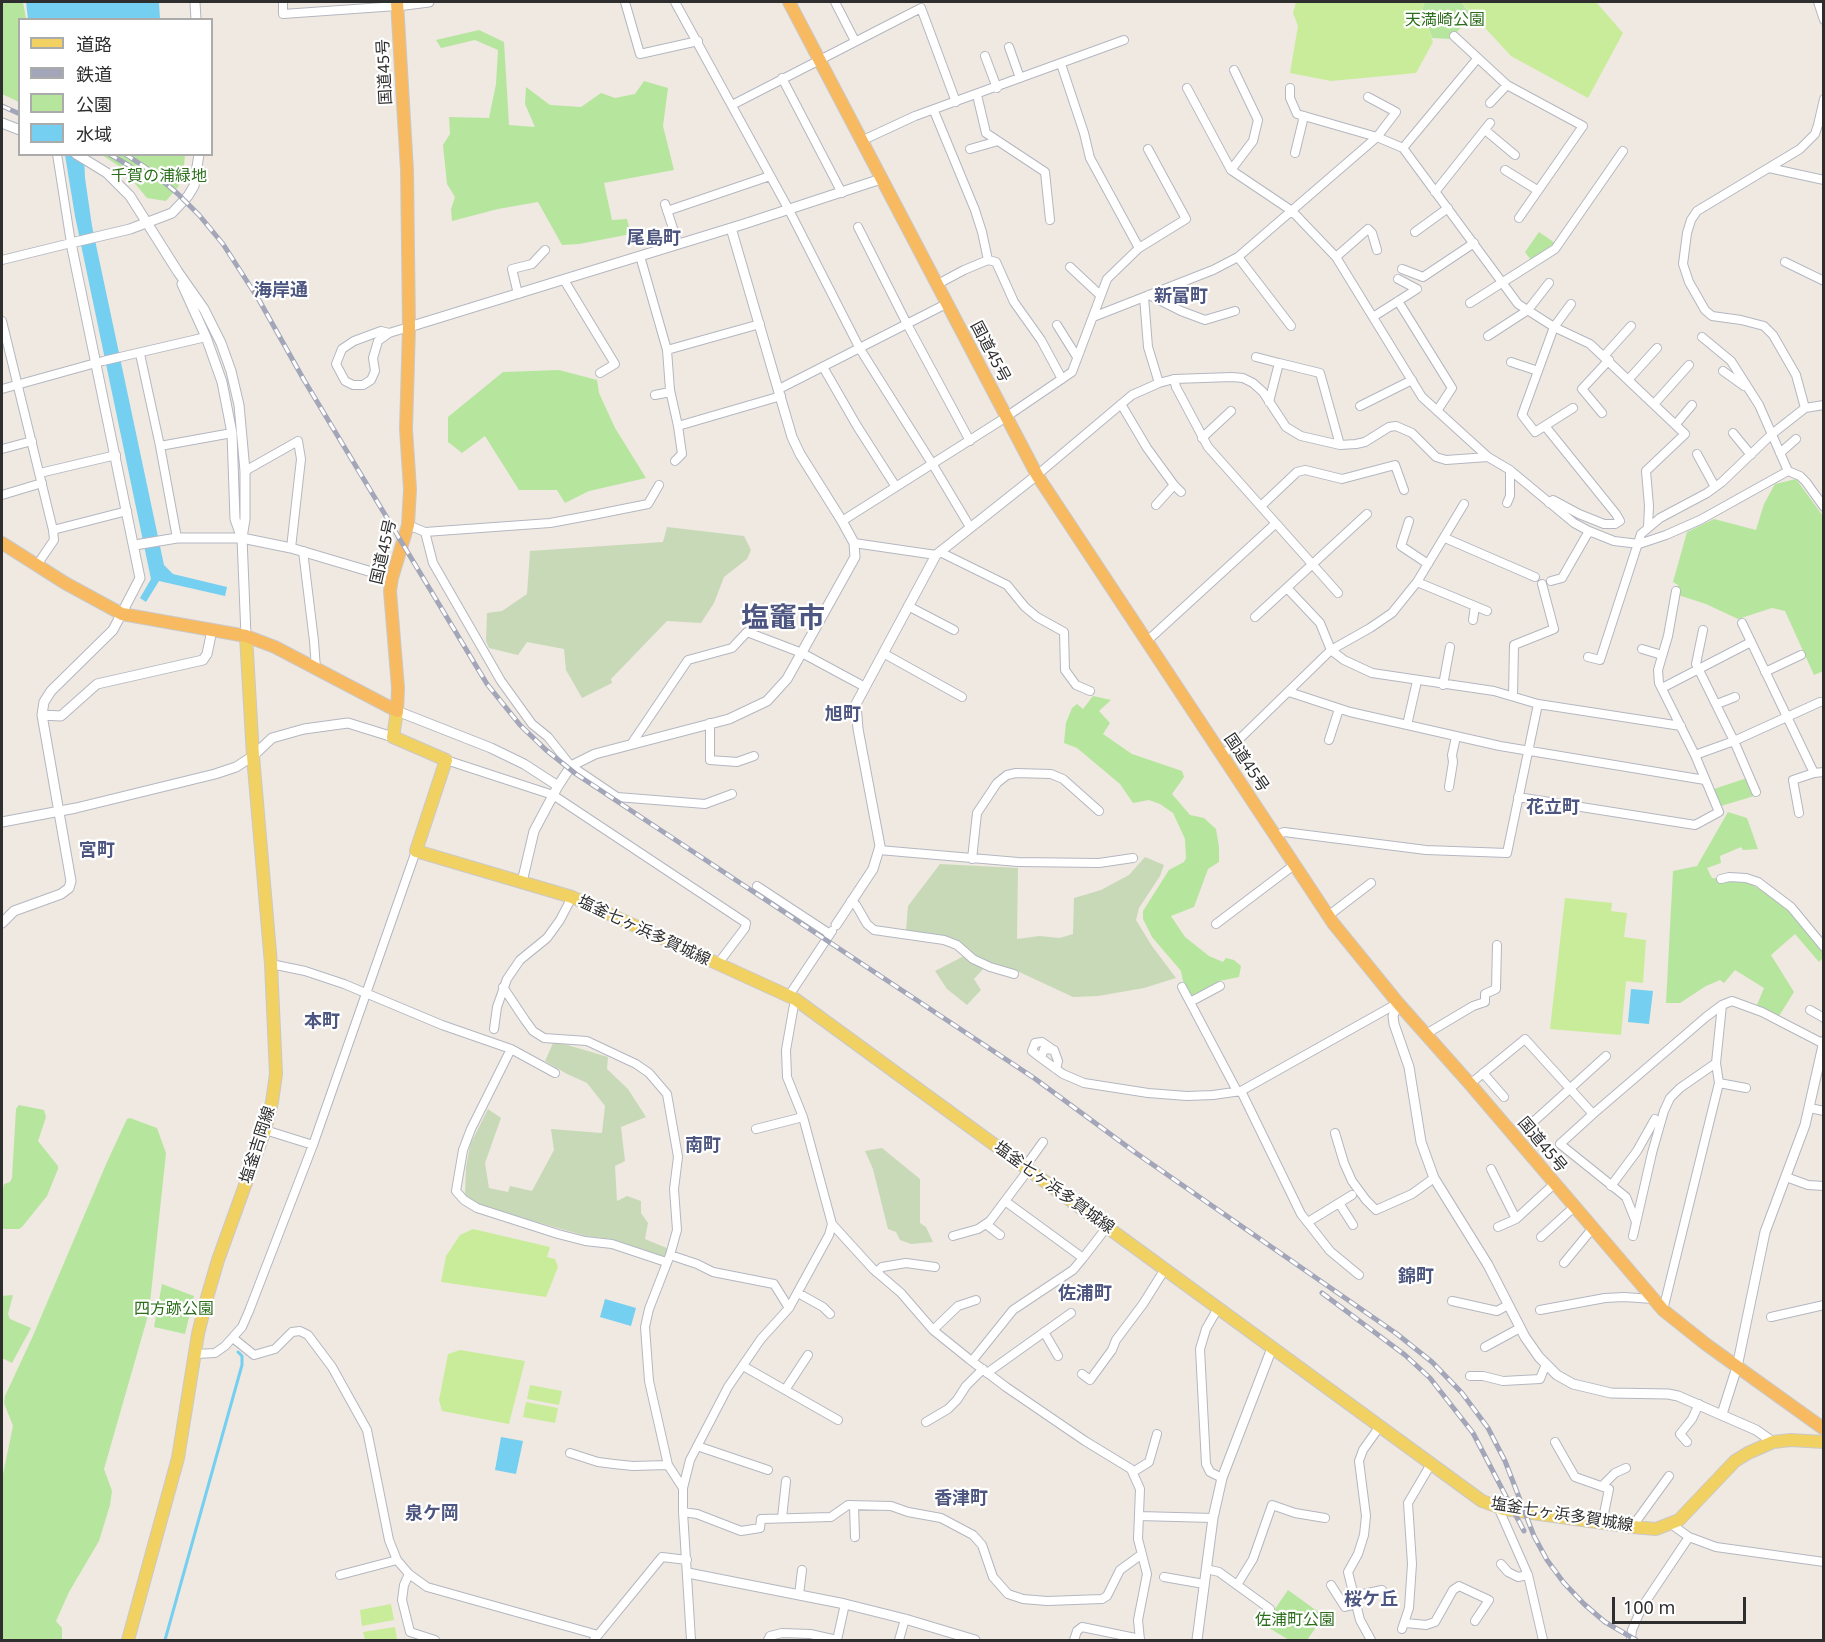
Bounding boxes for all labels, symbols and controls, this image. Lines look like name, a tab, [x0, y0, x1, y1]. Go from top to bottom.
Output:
park label: 天満崎公園	[1405, 10, 1485, 30]
legend	[18, 18, 213, 156]
text: 道路	[76, 32, 112, 56]
street label: 国道45号	[374, 38, 396, 106]
text: 鉄道	[76, 62, 112, 86]
text: 公園	[76, 92, 112, 116]
text: 水域	[76, 122, 112, 146]
park label: 千賀の浦緑地	[111, 166, 207, 186]
district label: 尾島町	[627, 228, 681, 250]
district label: 海岸通	[254, 280, 308, 302]
district label: 新富町	[1154, 286, 1208, 308]
street label: 国道45号	[966, 318, 1014, 386]
street label: 国道45号	[367, 518, 401, 586]
district label: 塩竈市	[741, 602, 825, 636]
district label: 旭町	[825, 704, 861, 726]
street label: 国道45号	[1220, 730, 1272, 796]
district label: 花立町	[1526, 797, 1580, 819]
district label: 宮町	[79, 840, 115, 862]
street label: 塩釜七ヶ浜多賀城線	[575, 892, 713, 970]
district label: 本町	[304, 1011, 340, 1033]
street label: 塩釜吉岡線	[237, 1104, 279, 1186]
street label: 国道45号	[1513, 1113, 1571, 1177]
district label: 南町	[685, 1135, 721, 1157]
street label: 塩釜七ヶ浜多賀城線	[990, 1138, 1118, 1238]
district label: 錦町	[1398, 1266, 1434, 1288]
district label: 佐浦町	[1058, 1283, 1112, 1305]
park label: 四方跡公園	[134, 1299, 214, 1319]
district label: 香津町	[934, 1488, 988, 1510]
street label: 塩釜七ヶ浜多賀城線	[1489, 1494, 1635, 1536]
district label: 泉ケ岡	[405, 1503, 459, 1525]
scale bar	[1615, 1585, 1748, 1623]
district label: 桜ケ丘	[1344, 1589, 1398, 1611]
text: 100 m	[1623, 1595, 1675, 1619]
park label: 佐浦町公園	[1255, 1610, 1335, 1630]

